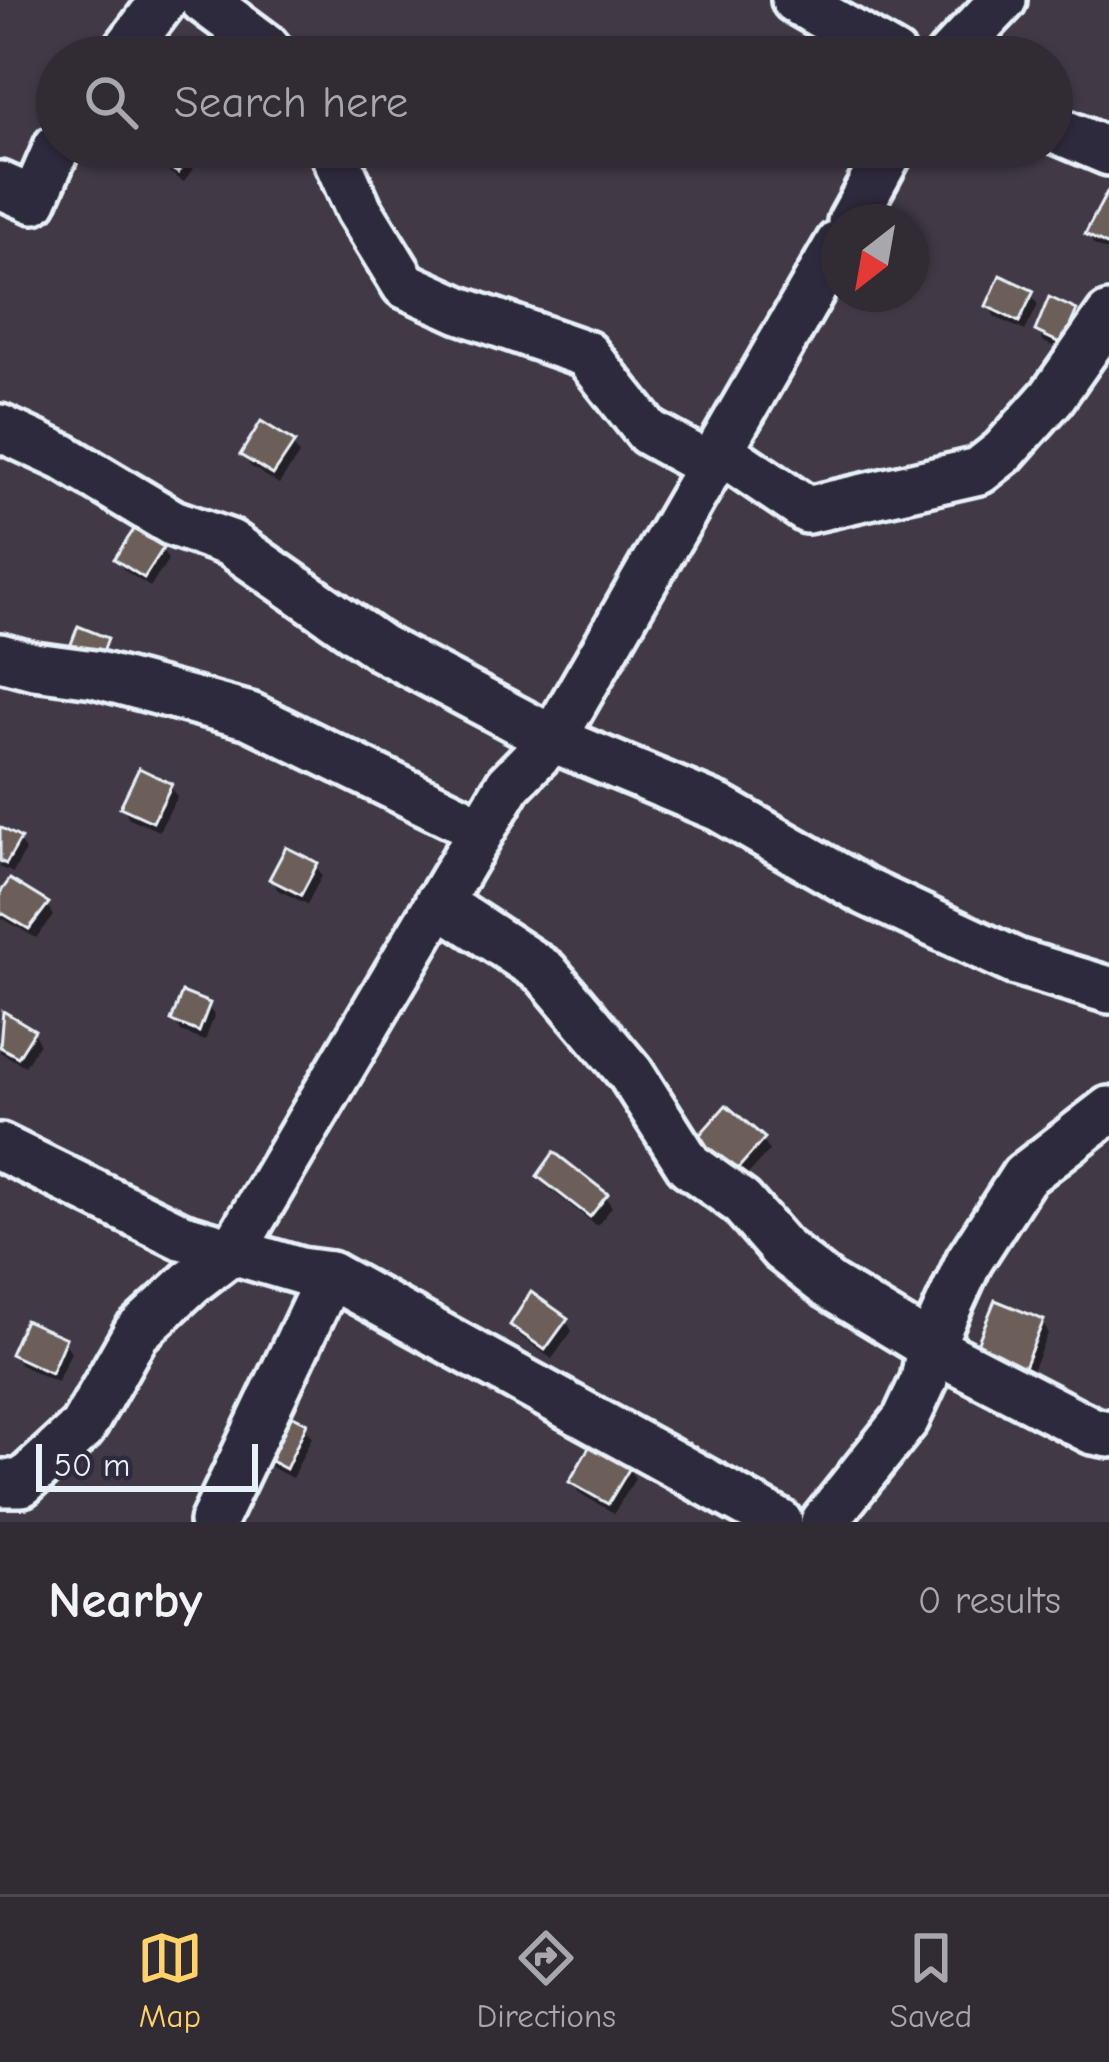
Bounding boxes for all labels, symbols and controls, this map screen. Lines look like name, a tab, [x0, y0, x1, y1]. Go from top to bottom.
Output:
search box	[36, 36, 1073, 168]
icon: search	[78, 69, 144, 135]
text: Search here	[174, 76, 408, 128]
north arrow	[821, 204, 929, 312]
scale bar	[36, 1438, 258, 1491]
text: 50 m	[54, 1446, 130, 1484]
text: Nearby	[48, 1571, 202, 1630]
text: 0 results	[918, 1578, 1061, 1623]
tab: Map	[137, 1925, 203, 2035]
tab: Directions	[477, 1925, 616, 2035]
tab: Saved	[890, 1925, 972, 2035]

